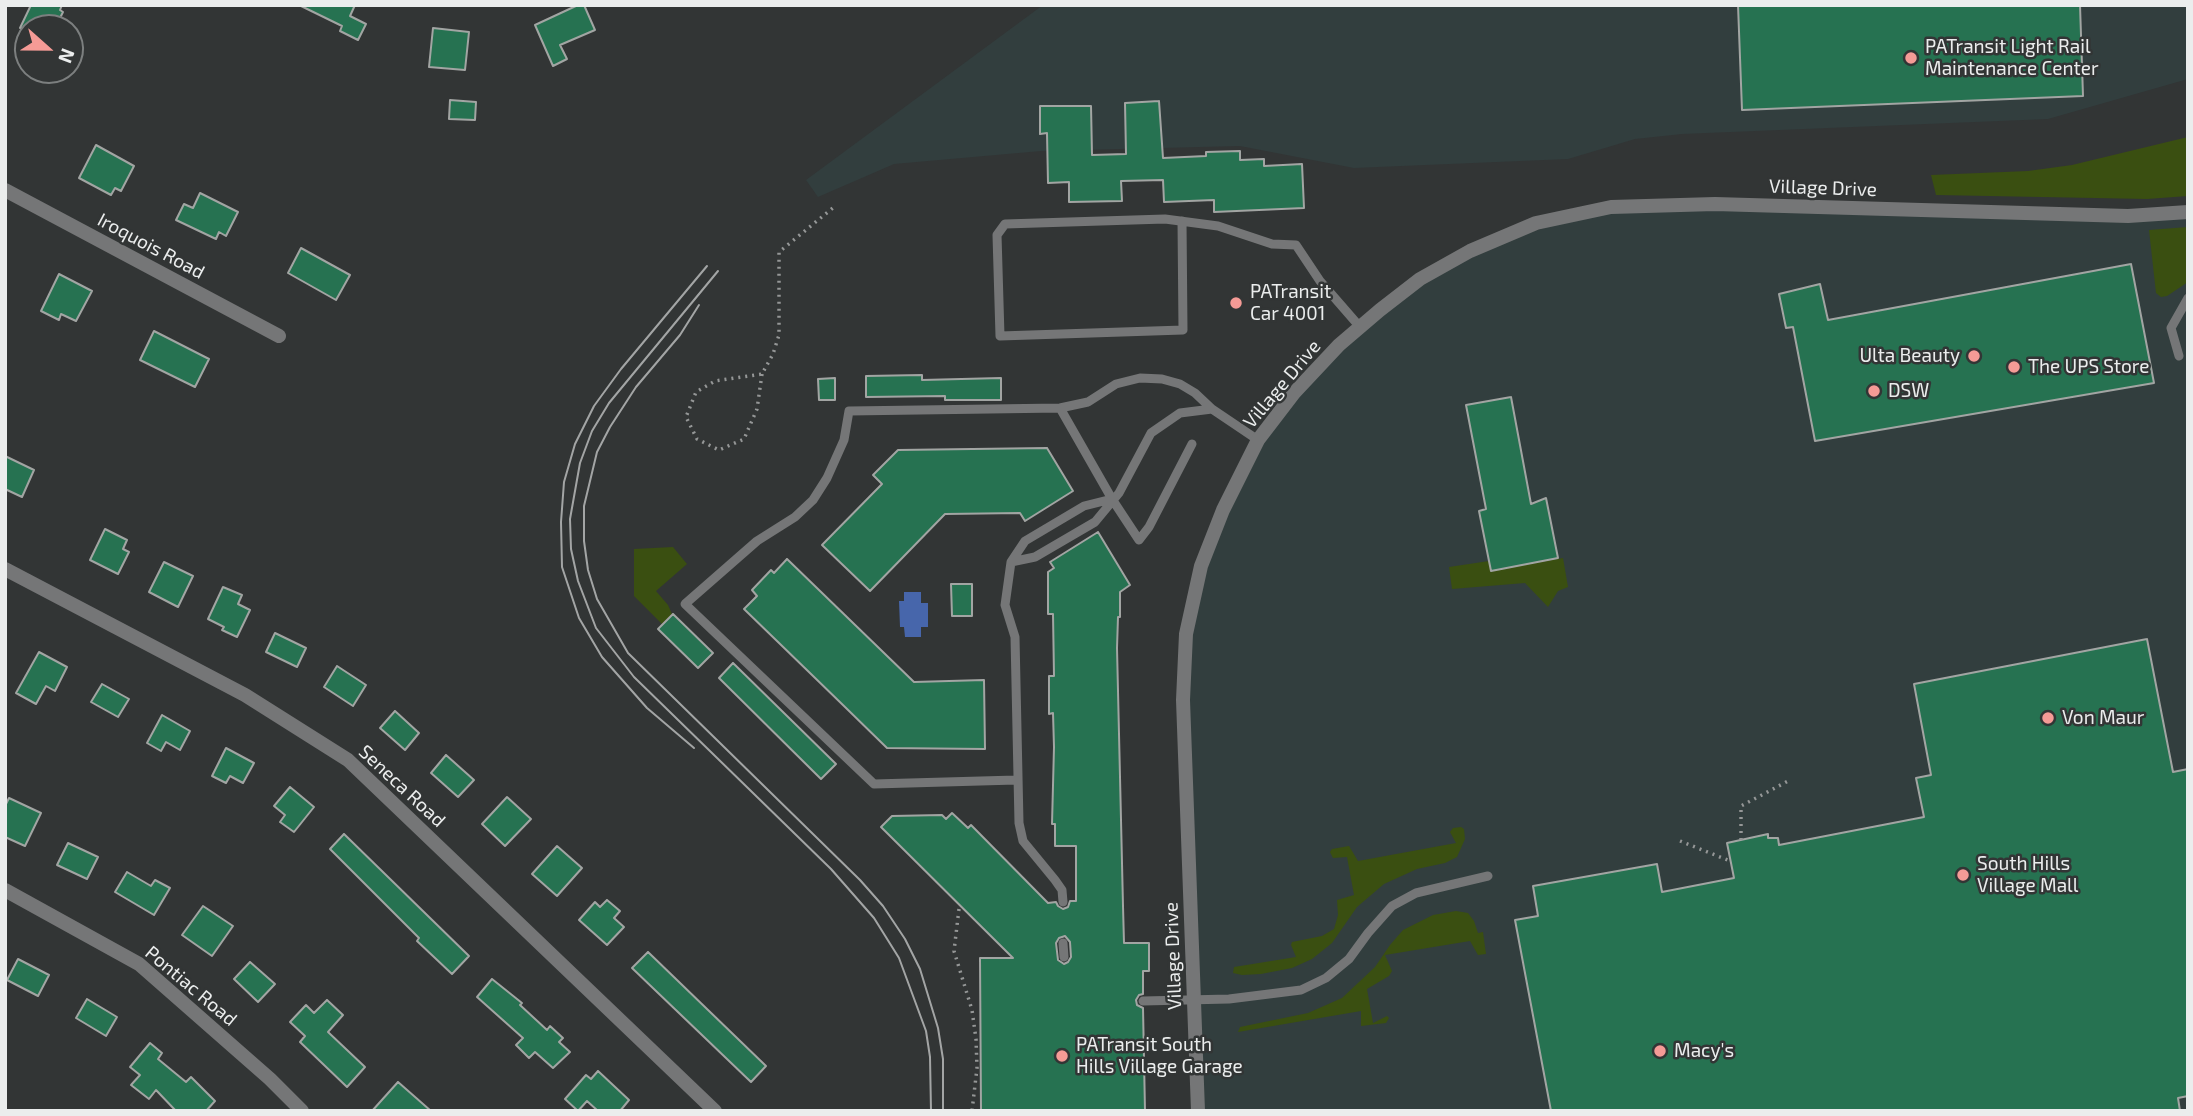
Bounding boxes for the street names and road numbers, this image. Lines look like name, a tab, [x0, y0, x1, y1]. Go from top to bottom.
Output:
street label: Village Drive	[1769, 175, 1877, 201]
street label: Iroquois Road	[94, 208, 208, 284]
street label: Village Drive	[1239, 335, 1325, 433]
street label: Seneca Road	[354, 740, 450, 832]
street label: Village Drive	[1160, 902, 1186, 1010]
street label: Pontiac Road	[141, 941, 241, 1031]

